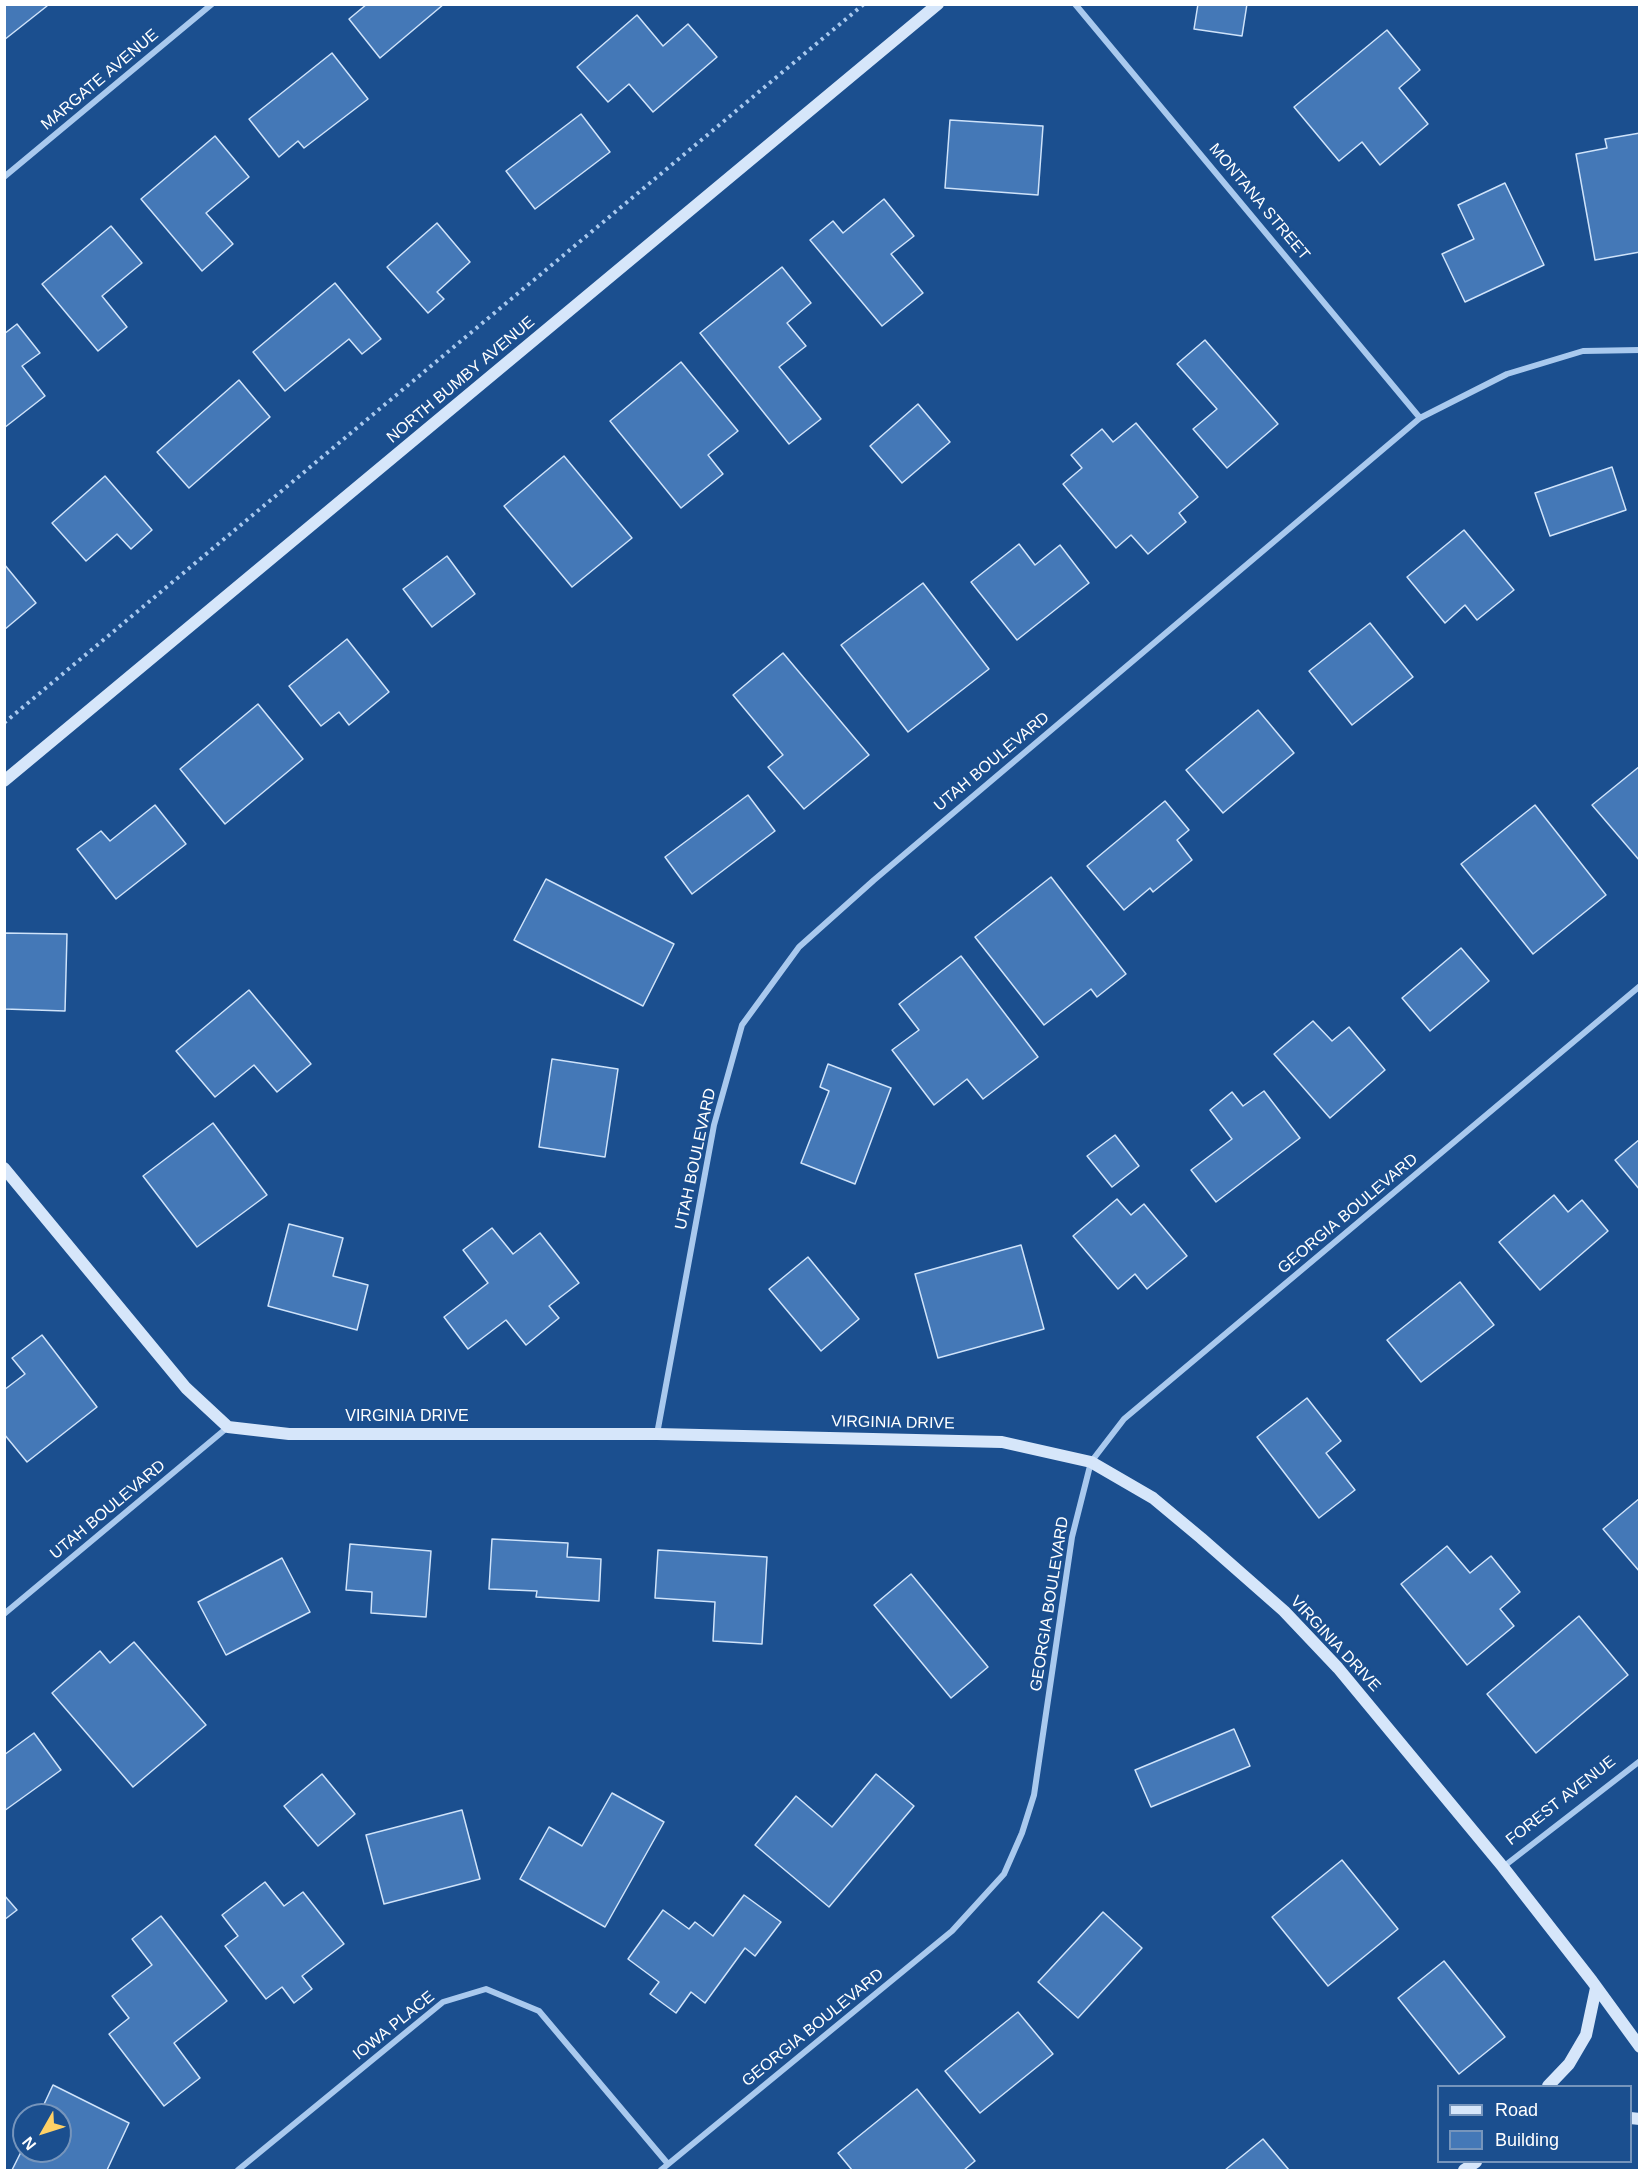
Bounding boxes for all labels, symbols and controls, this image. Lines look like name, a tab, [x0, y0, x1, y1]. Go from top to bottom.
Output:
street label: MARGATE AVENUE	[38, 25, 162, 135]
street label: MONTANA STREET	[1205, 140, 1313, 264]
street label: NORTH BUMBY AVENUE	[383, 313, 539, 447]
street label: UTAH BOULEVARD	[931, 708, 1053, 816]
street label: UTAH BOULEVARD	[672, 1086, 720, 1232]
street label: GEORGIA BOULEVARD	[1274, 1150, 1422, 1278]
street label: VIRGINIA DRIVE	[345, 1407, 469, 1427]
street label: VIRGINIA DRIVE	[831, 1412, 955, 1434]
street label: UTAH BOULEVARD	[47, 1456, 169, 1564]
street label: GEORGIA BOULEVARD	[1027, 1515, 1073, 1693]
street label: VIRGINIA DRIVE	[1286, 1592, 1384, 1696]
street label: FOREST AVENUE	[1502, 1752, 1620, 1850]
street label: GEORGIA BOULEVARD	[738, 1965, 888, 2091]
street label: IOWA PLACE	[349, 1987, 439, 2065]
legend	[1437, 2085, 1632, 2163]
text: Road	[1495, 2100, 1538, 2120]
north arrow	[12, 2103, 72, 2163]
text: Building	[1495, 2130, 1559, 2150]
text: N	[19, 2134, 39, 2153]

